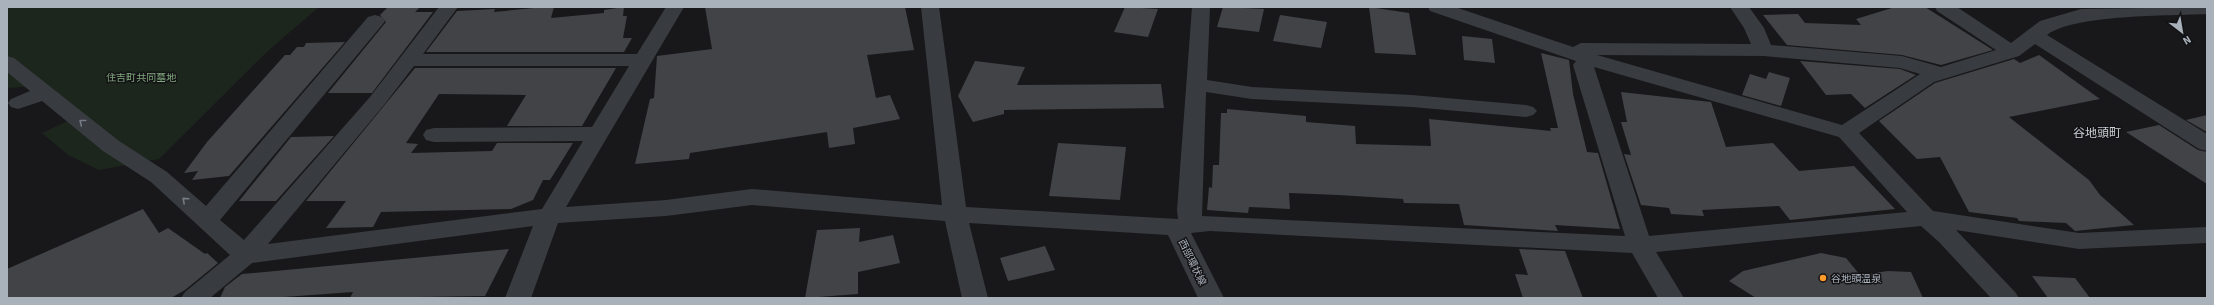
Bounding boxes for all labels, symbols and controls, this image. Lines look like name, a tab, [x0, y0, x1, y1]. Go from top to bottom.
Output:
north arrow	[2162, 12, 2202, 52]
text: N	[2180, 32, 2194, 48]
park label: 住吉町共同墓地	[106, 71, 177, 85]
one-way arrow	[79, 120, 86, 127]
district label: 谷地頭町	[2073, 125, 2121, 142]
one-way arrow	[183, 198, 190, 205]
street label: 西部環状線	[1175, 237, 1209, 288]
place label: 谷地頭温泉	[1831, 272, 1882, 286]
marker: 谷地頭温泉	[1818, 273, 1828, 283]

